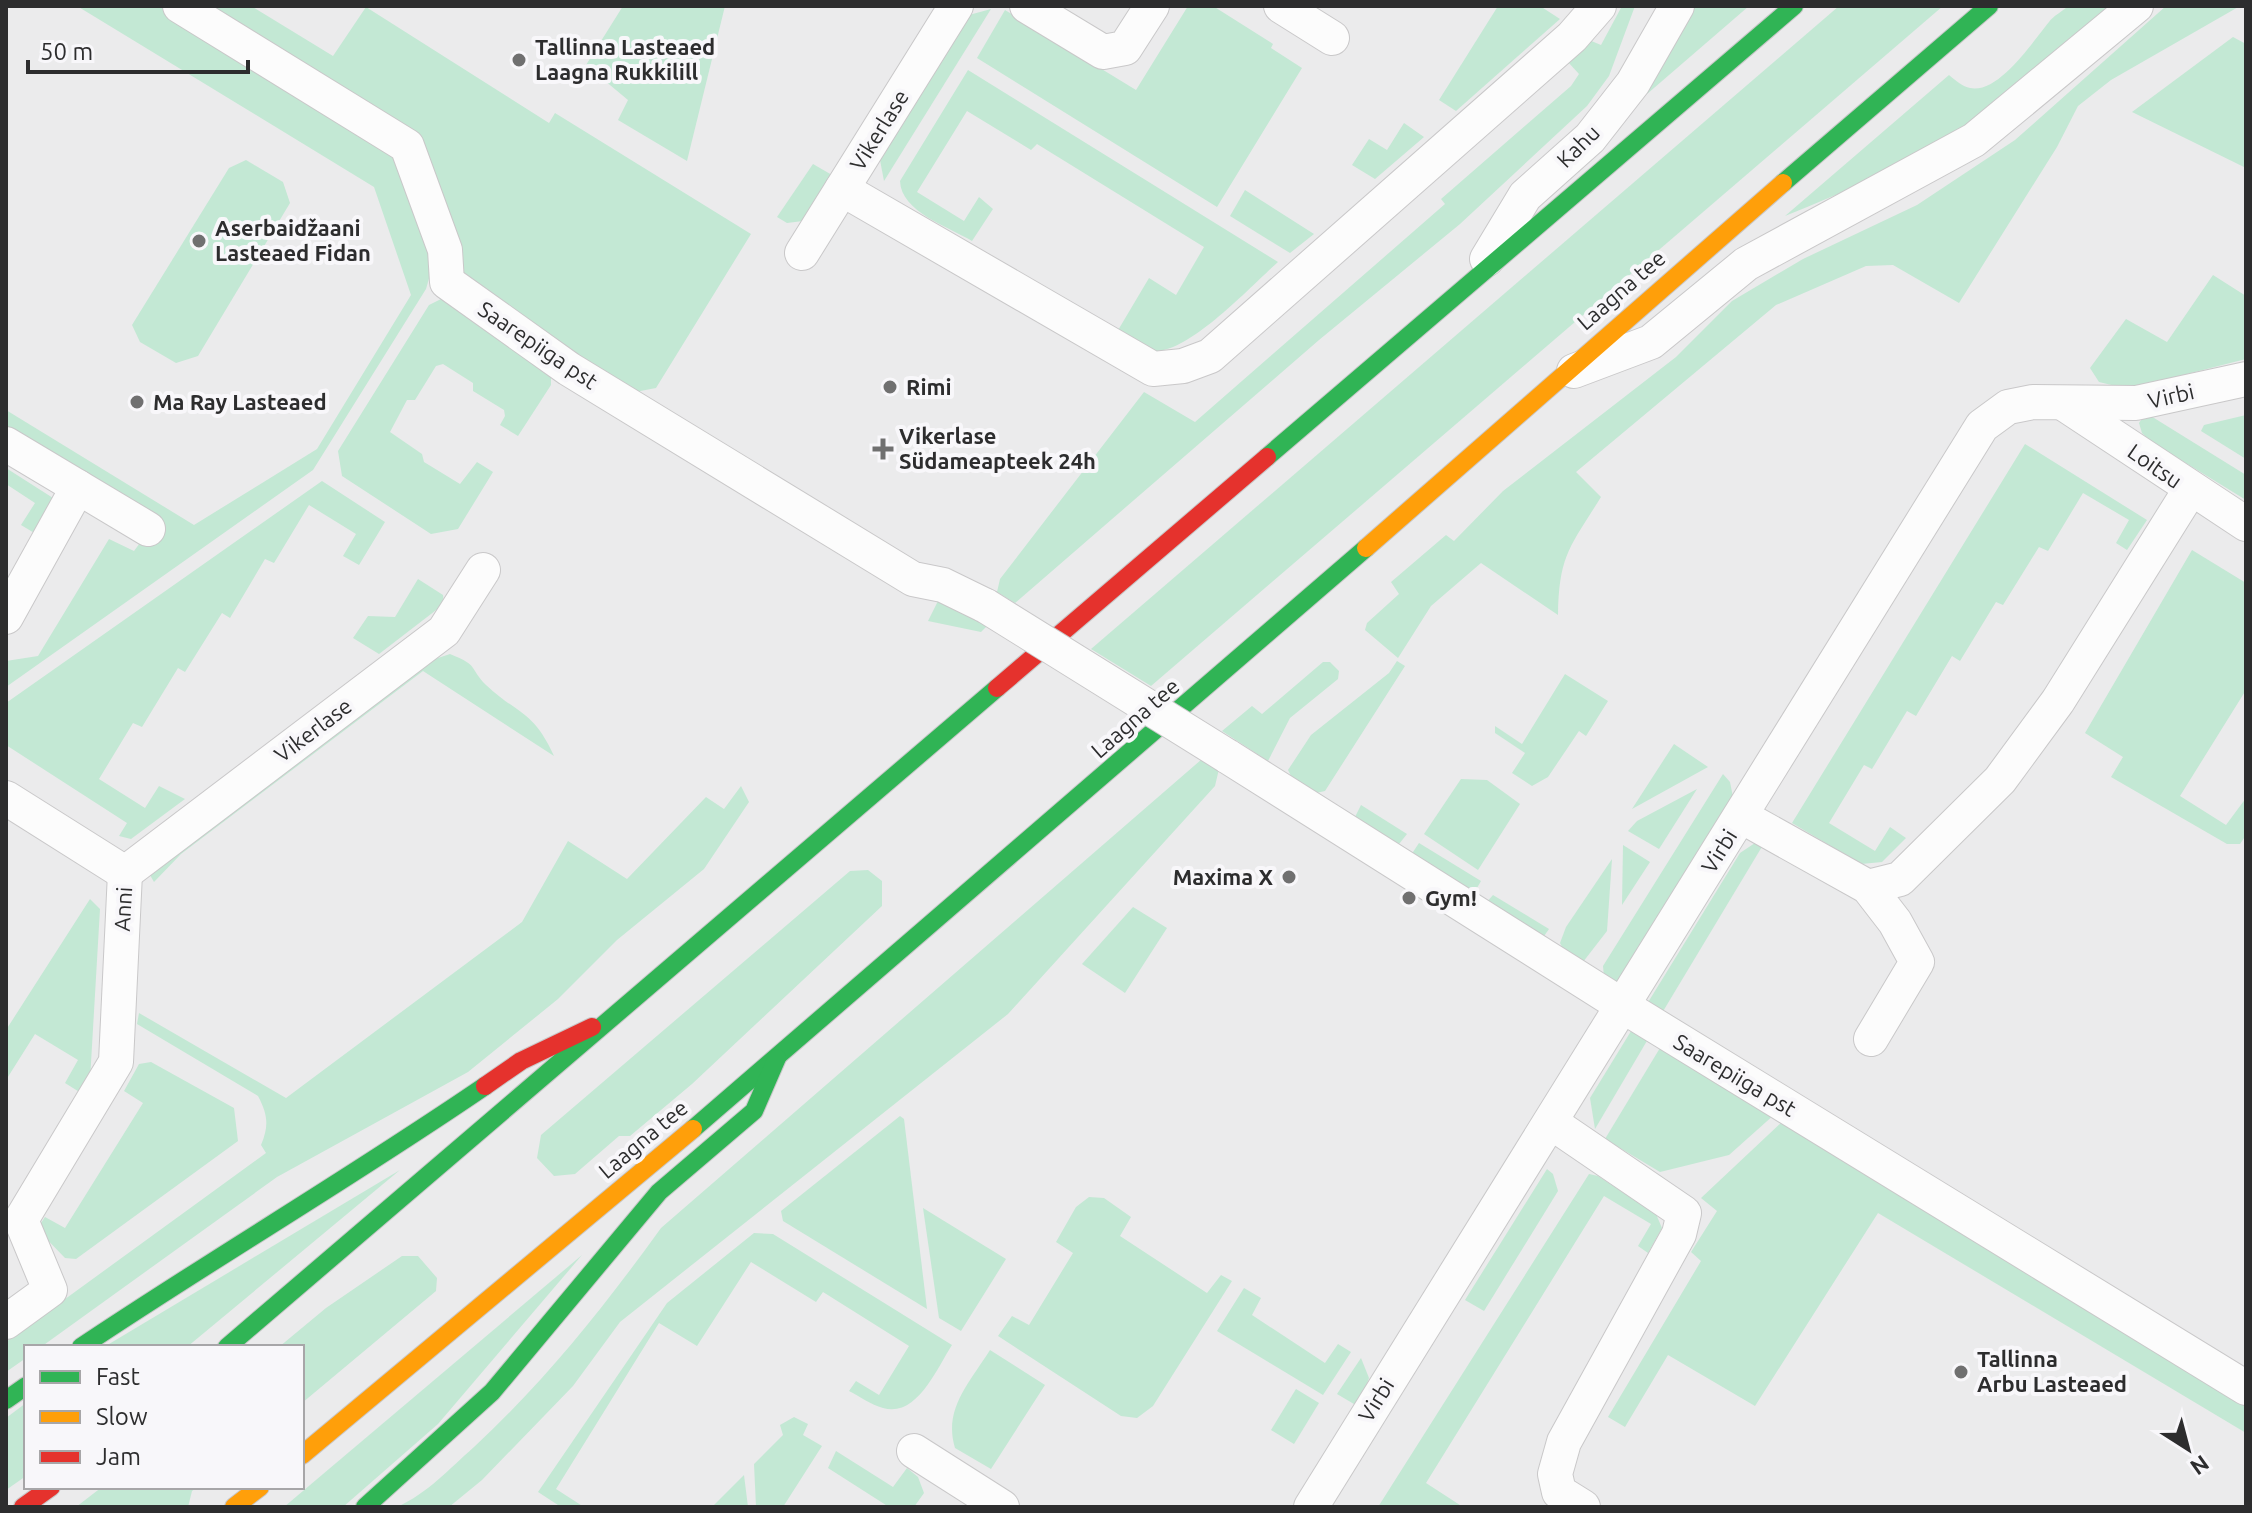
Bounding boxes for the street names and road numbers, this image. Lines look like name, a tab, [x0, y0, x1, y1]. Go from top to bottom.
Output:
street label: Vikerlase	[844, 85, 913, 175]
street label: Kahu	[1551, 119, 1604, 172]
street label: Laagna tee	[1572, 245, 1670, 335]
street label: Saarepiiga pst	[474, 296, 603, 394]
street label: Virbi	[2145, 378, 2196, 413]
street label: Loitsu	[2123, 438, 2187, 493]
street label: Laagna tee	[1086, 673, 1184, 763]
street label: Vikerlase	[269, 693, 356, 767]
street label: Virbi	[1696, 824, 1742, 877]
street label: Anni	[109, 886, 136, 932]
street label: Saarepiiga pst	[1670, 1028, 1801, 1121]
street label: Laagna tee	[593, 1094, 692, 1183]
street label: Virbi	[1353, 1373, 1399, 1426]

